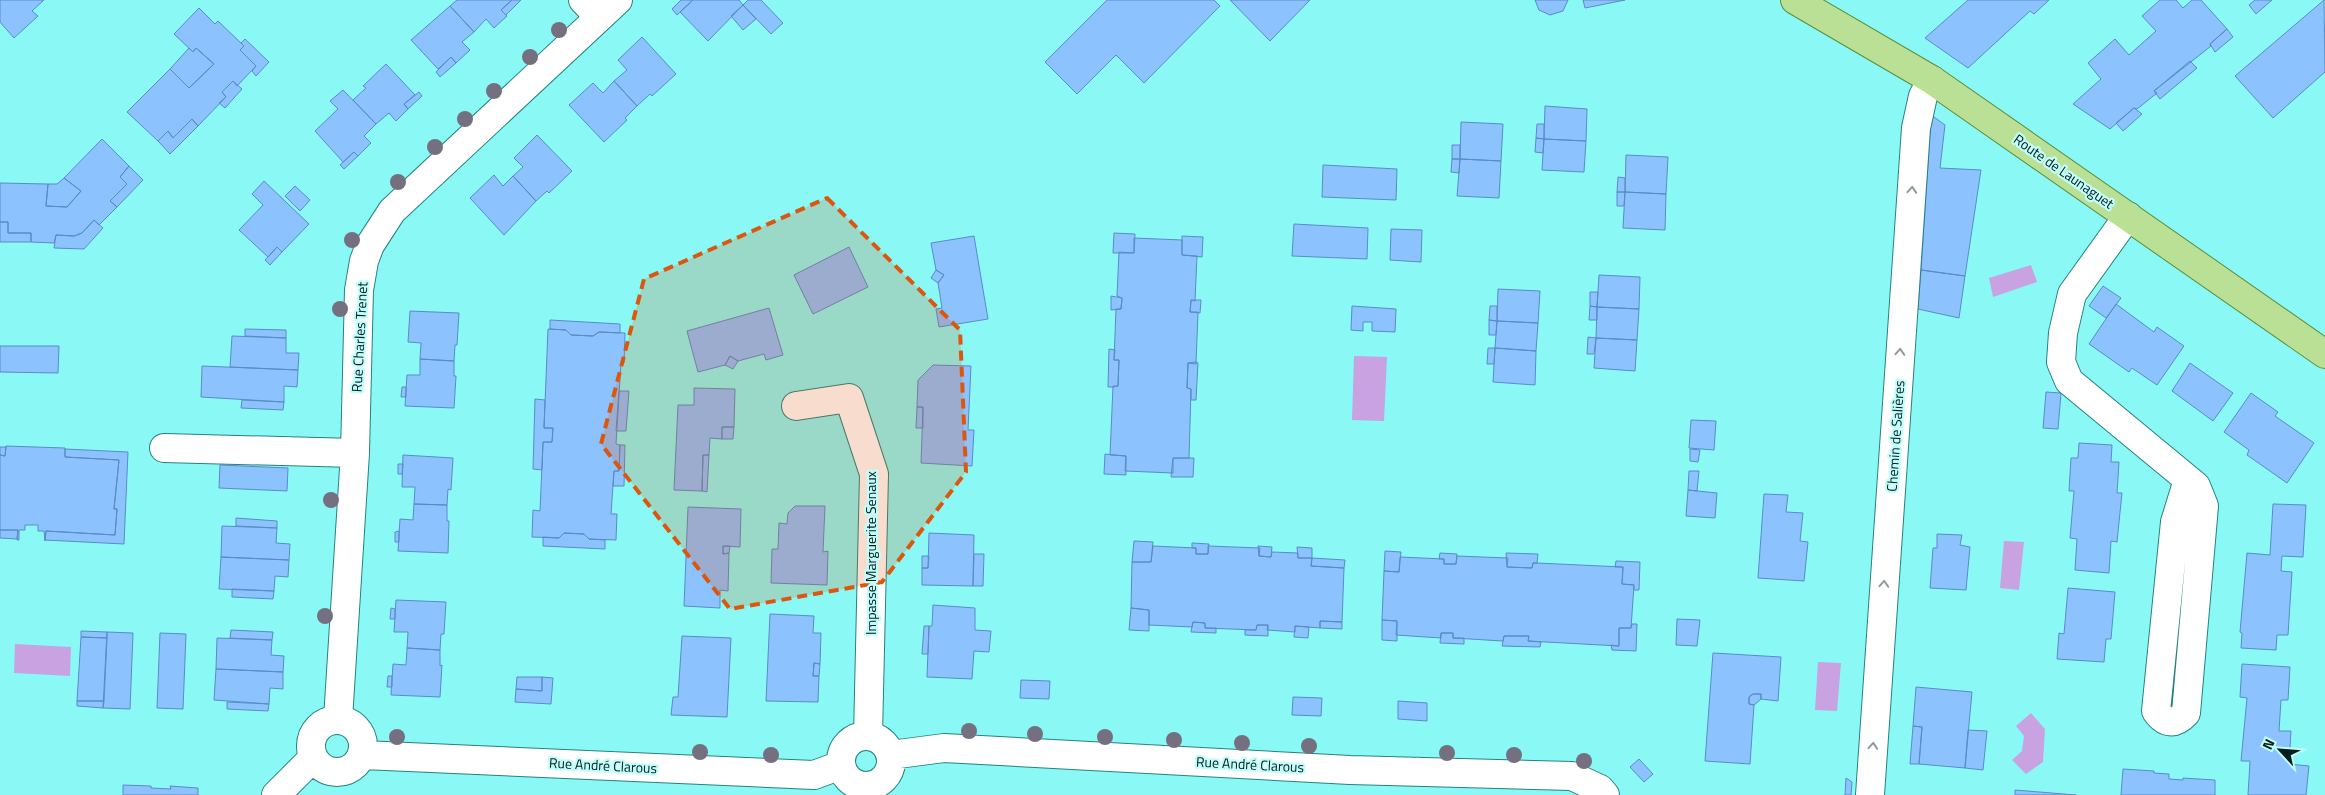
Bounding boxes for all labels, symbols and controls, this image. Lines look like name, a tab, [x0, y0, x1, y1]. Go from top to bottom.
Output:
street label: Route de Launaguet	[2010, 128, 2119, 214]
one-way arrow	[1906, 186, 1917, 194]
street label: Rue Charles Trenet	[346, 281, 372, 393]
one-way arrow	[1895, 348, 1906, 356]
street label: Chemin de Salières	[1881, 380, 1909, 492]
street label: Impasse Marguerite Senaux	[860, 470, 881, 635]
one-way arrow	[1879, 580, 1890, 588]
north arrow	[2255, 725, 2305, 775]
text: N	[2256, 735, 2279, 753]
one-way arrow	[1868, 742, 1879, 750]
street label: Rue André Clarous	[1195, 751, 1305, 777]
street label: Rue André Clarous	[548, 752, 658, 778]

